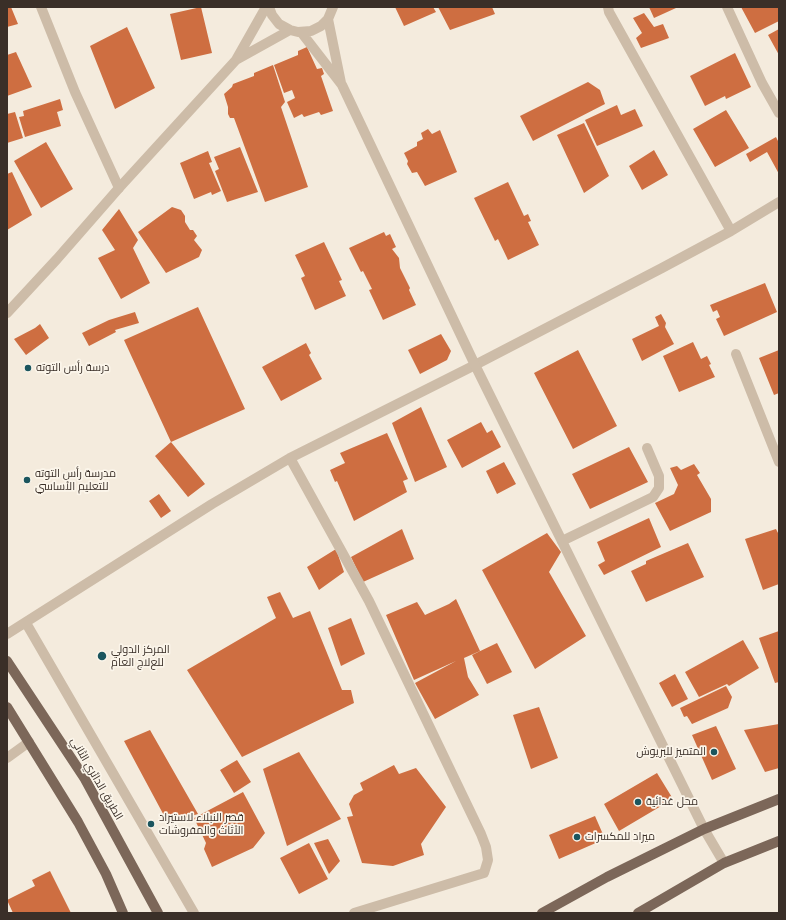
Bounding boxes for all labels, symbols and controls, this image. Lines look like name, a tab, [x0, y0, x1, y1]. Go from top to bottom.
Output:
place label: درسة رأس التوته	[36, 361, 109, 375]
marker: درسة رأس التوته	[23, 363, 33, 373]
place label: مدرسة رأس التوته للتعليم الأساسي	[35, 467, 116, 493]
marker: مدرسة رأس التوته للتعليم الأساسي	[22, 475, 32, 485]
place label: المركز الدولي للعﻻج العام	[111, 643, 170, 669]
marker: المركز الدولي للعﻻج العام	[96, 650, 108, 662]
street label: الطريق الدائري الثاني	[67, 735, 125, 823]
place label: المتميز للبريوش	[636, 745, 706, 759]
marker: المتميز للبريوش	[709, 747, 719, 757]
place label: محل غدائية	[646, 795, 698, 809]
marker: محل غدائية	[633, 797, 643, 807]
place label: قصر النبلاء ﻻستيراد اﻷثاث والمفروشات	[159, 811, 244, 837]
marker: قصر النبلاء ﻻستيراد اﻷثاث والمفروشات	[146, 819, 156, 829]
place label: ميراد للمكسرات	[585, 830, 655, 844]
marker: ميراد للمكسرات	[572, 832, 582, 842]

